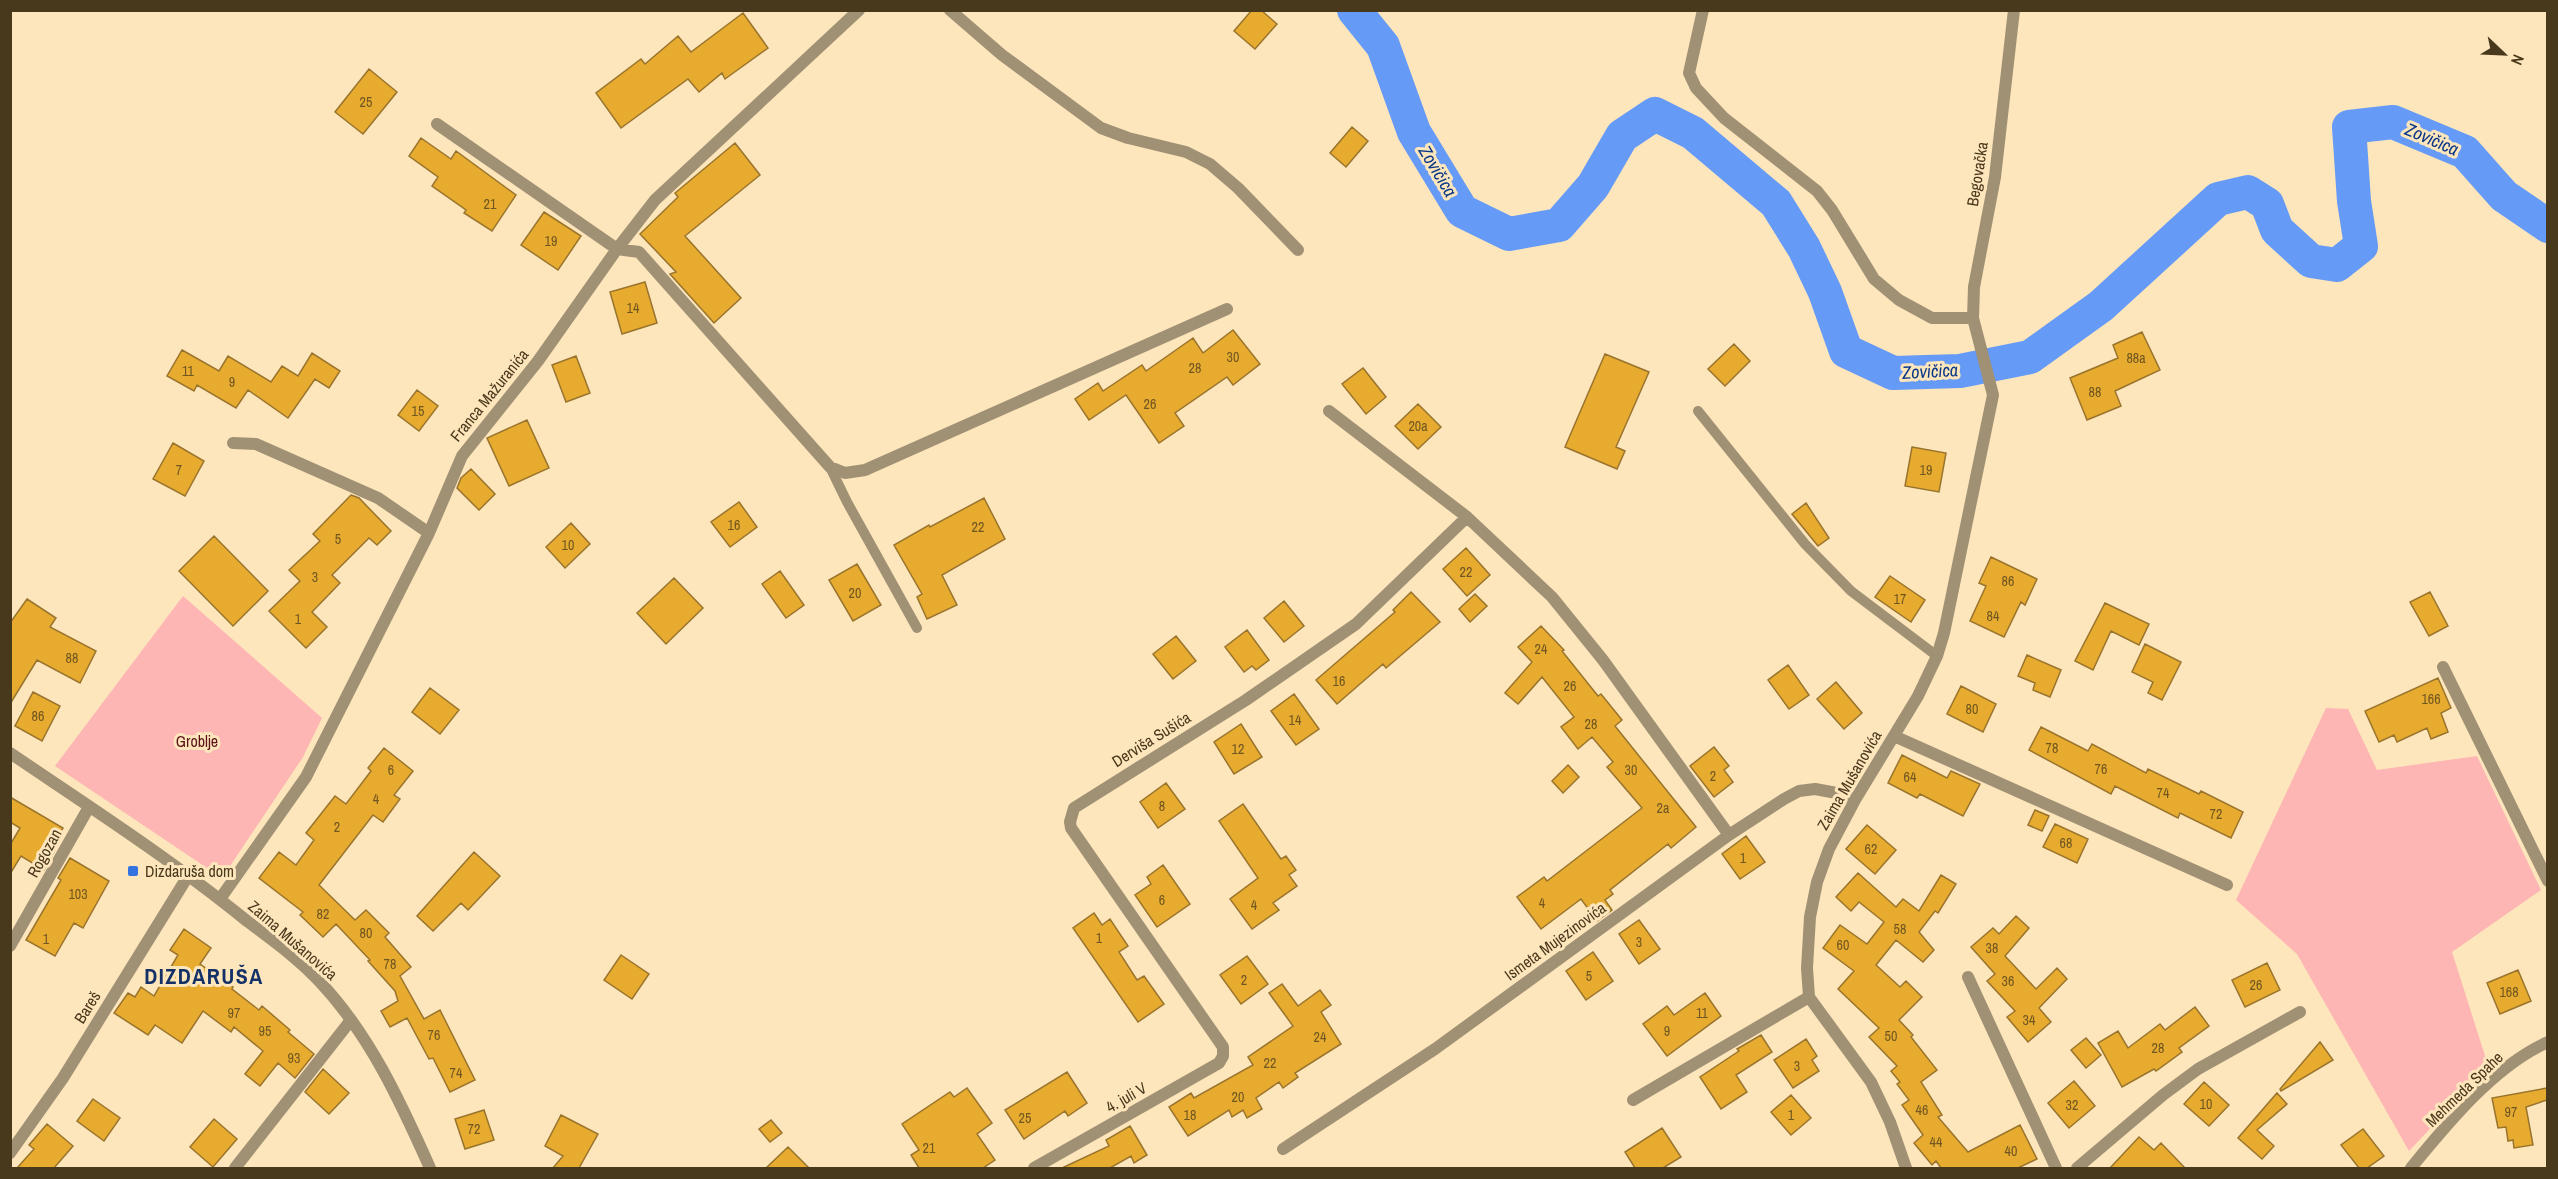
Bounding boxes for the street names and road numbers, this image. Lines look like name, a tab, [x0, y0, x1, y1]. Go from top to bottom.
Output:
street label: Begovačka	[1961, 140, 1993, 208]
street label: Franca Mažuranića	[445, 344, 534, 446]
street label: Derviša Sušića	[1107, 706, 1195, 772]
street label: Zaima Mušanovića	[1812, 726, 1887, 834]
street label: Rogozan	[22, 825, 66, 881]
street label: Zaima Mušanovića	[244, 895, 343, 985]
street label: Ismeta Mujezinovića	[1500, 896, 1611, 985]
street label: Bareš	[69, 987, 105, 1027]
street label: Mehmeda Spahe	[2420, 1046, 2508, 1132]
street label: 4. juli V	[1102, 1076, 1151, 1117]

